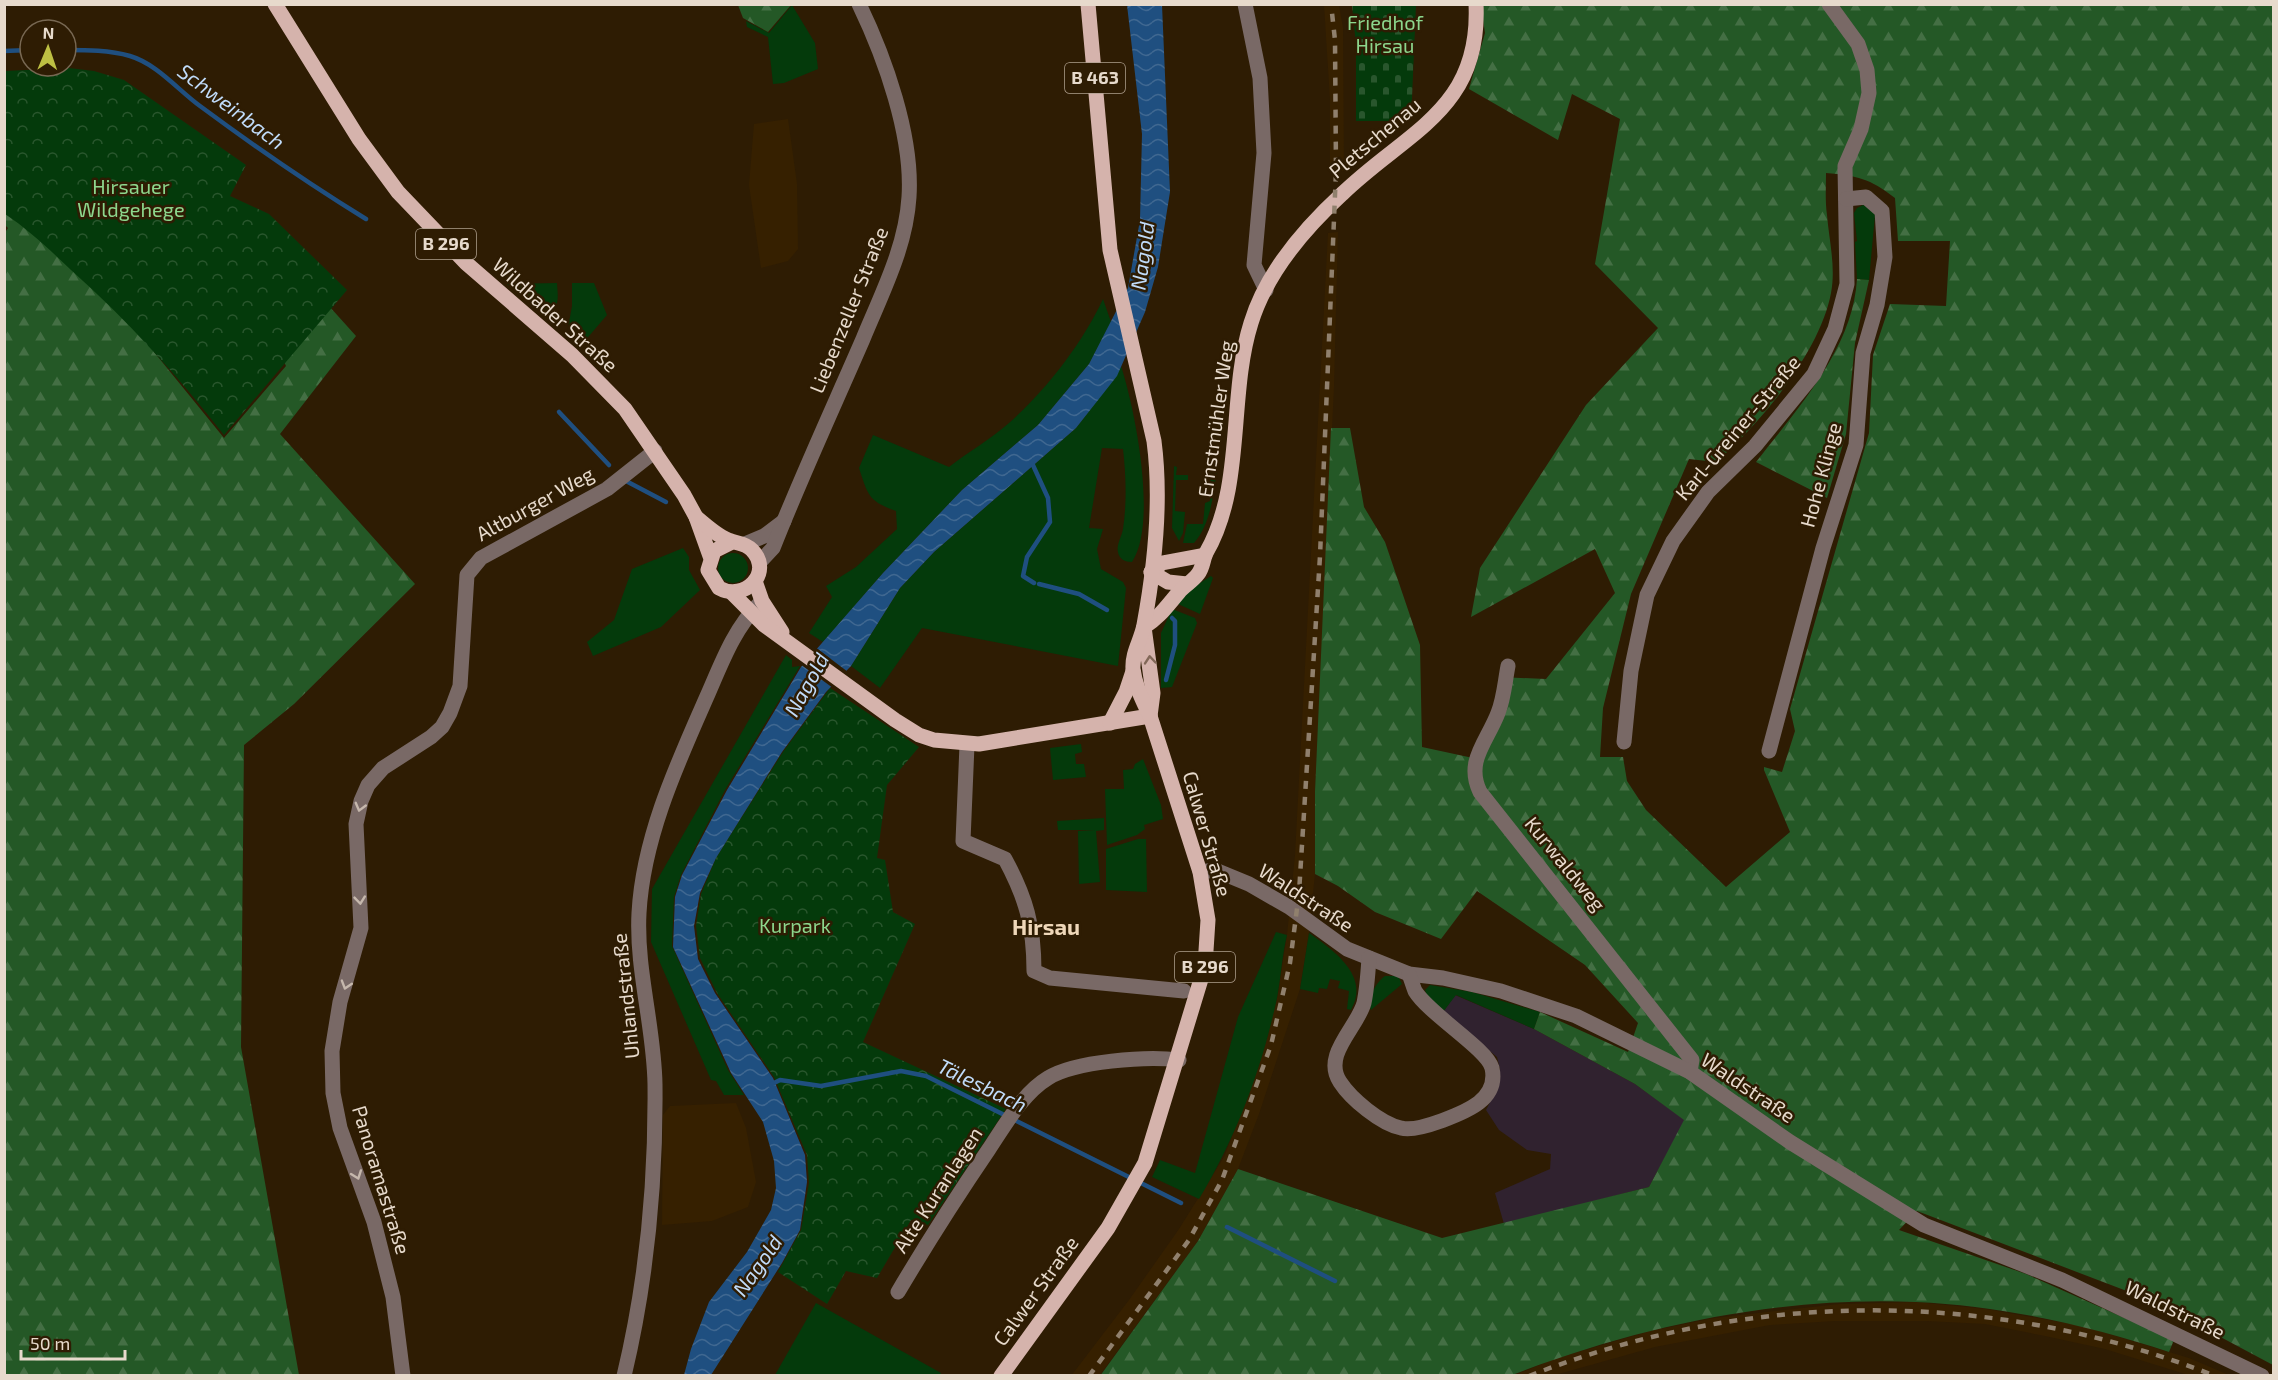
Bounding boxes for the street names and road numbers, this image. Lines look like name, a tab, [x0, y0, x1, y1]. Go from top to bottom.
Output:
road number: B 463	[1065, 63, 1125, 93]
street label: Pletschenau	[1324, 92, 1425, 183]
street label: Liebenzeller Straße	[804, 223, 892, 396]
road number: B 296	[416, 229, 476, 259]
street label: Wildbader Straße	[488, 252, 623, 377]
street label: Ernstmühler Weg	[1192, 339, 1238, 499]
street label: Karl-Greiner-Straße	[1670, 350, 1805, 505]
street label: Hohe Klinge	[1795, 420, 1846, 530]
street label: Altburger Weg	[472, 461, 598, 545]
street label: Calwer Straße	[1179, 768, 1237, 899]
street label: Kurwaldweg	[1520, 811, 1611, 915]
street label: Waldstraße	[1255, 858, 1358, 937]
street label: Uhlandstraße	[606, 932, 644, 1060]
road number: B 296	[1175, 952, 1235, 982]
street label: Waldstraße	[1697, 1047, 1800, 1127]
street label: Panoramastraße	[348, 1102, 416, 1257]
street label: Alte Kuranlagen	[888, 1122, 987, 1257]
street label: Calwer Straße	[988, 1231, 1083, 1350]
street label: Waldstraße	[2122, 1275, 2229, 1344]

